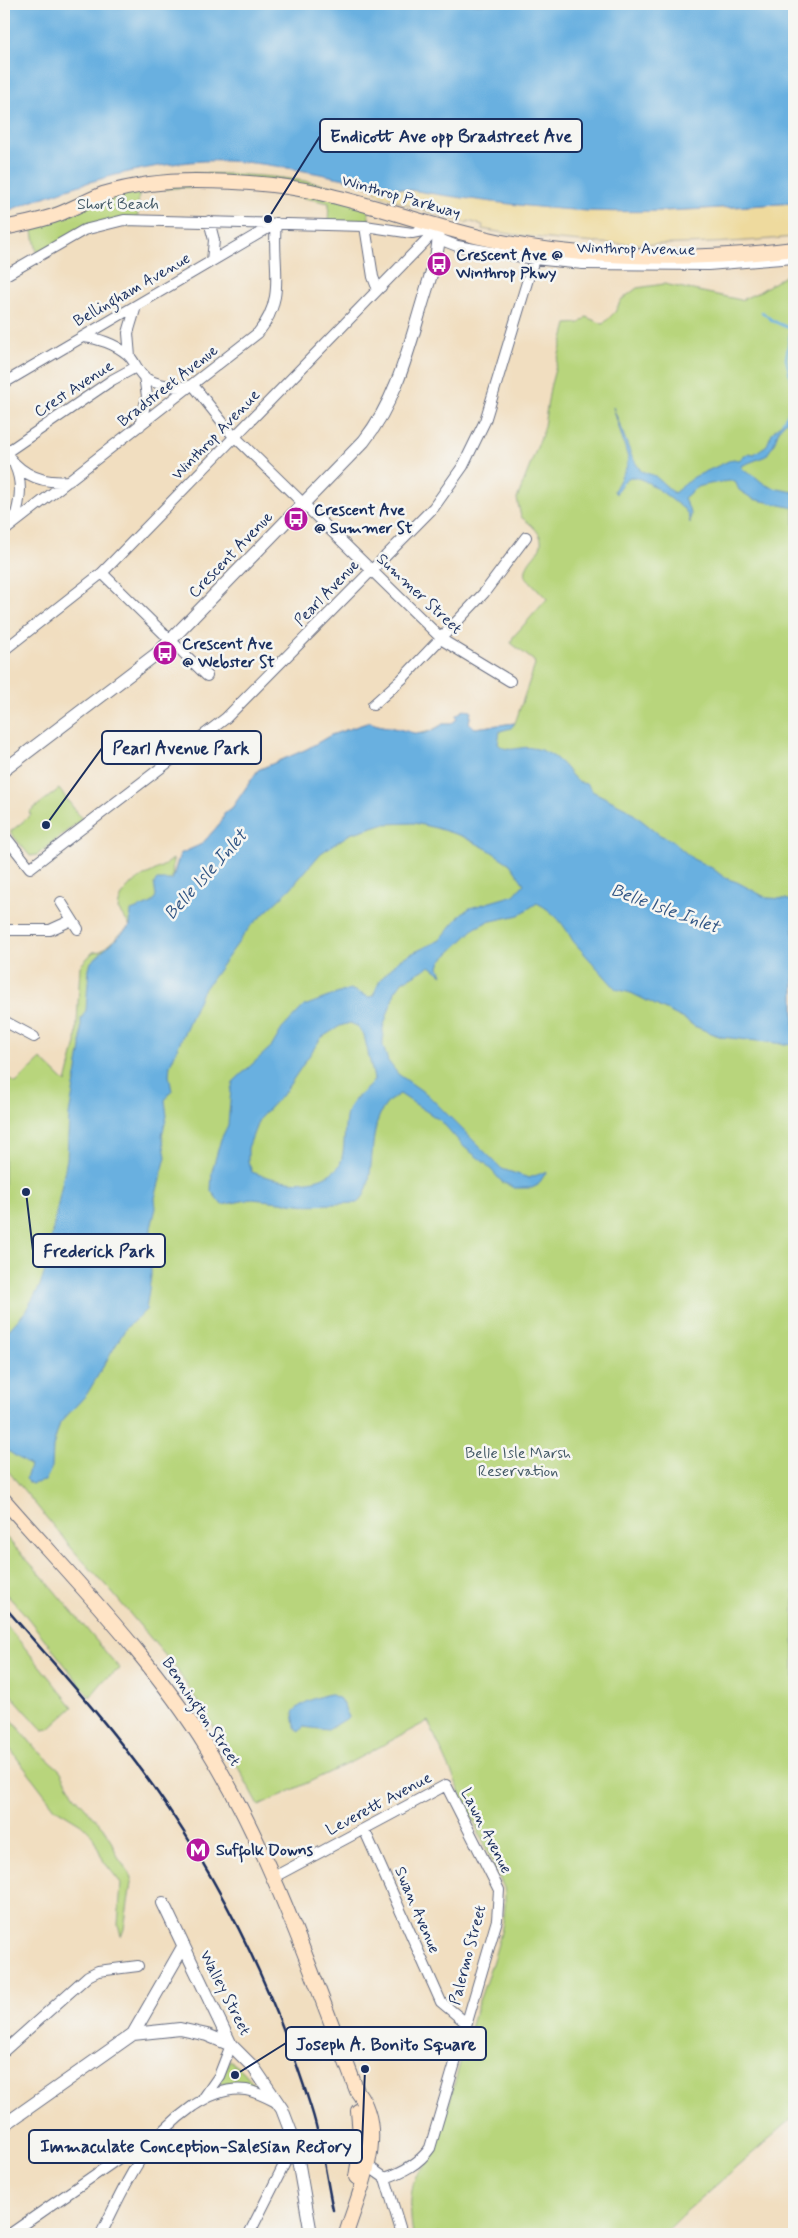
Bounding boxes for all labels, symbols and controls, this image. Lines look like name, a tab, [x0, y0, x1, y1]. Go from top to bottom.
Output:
callout: Endicott Ave opp Bradstreet Ave	[320, 119, 582, 152]
text: Endicott Ave opp Bradstreet Ave	[330, 125, 572, 149]
street label: Winthrop Parkway	[339, 170, 463, 224]
park label: Short Beach	[77, 194, 159, 215]
street label: Winthrop Avenue	[576, 237, 696, 261]
place label: Crescent Ave @ Winthrop Pkwy	[455, 245, 563, 284]
street label: Bellingham Avenue	[70, 248, 195, 333]
bus stop icon: Crescent Ave @ Winthrop Pkwy	[426, 251, 452, 277]
street label: Bradstreet Avenue	[113, 340, 223, 432]
street label: Crest Avenue	[30, 356, 118, 422]
street label: Winthrop Avenue	[167, 385, 265, 485]
place label: Crescent Ave @ Summer St	[314, 500, 413, 539]
bus stop icon: Crescent Ave @ Summer St	[283, 506, 309, 532]
street label: Crescent Avenue	[184, 507, 278, 603]
street label: Summer Street	[372, 549, 466, 639]
street label: Pearl Avenue	[290, 555, 365, 631]
place label: Crescent Ave @ Webster St	[182, 634, 275, 673]
bus stop icon: Crescent Ave @ Webster St	[152, 640, 178, 666]
callout: Pearl Avenue Park	[102, 731, 261, 764]
text: Pearl Avenue Park	[113, 737, 249, 761]
water label: Belle Isle Inlet	[159, 823, 255, 925]
water label: Belle Isle Inlet	[608, 878, 725, 941]
callout: Frederick Park	[33, 1234, 165, 1267]
text: Frederick Park	[43, 1240, 155, 1264]
park label: Belle Isle Marsh Reservation	[465, 1443, 571, 1482]
street label: Bennington Street	[156, 1653, 245, 1771]
street label: Leverett Avenue	[322, 1767, 436, 1841]
street label: Lawn Avenue	[455, 1785, 517, 1877]
metro station icon: Suffolk Downs	[185, 1837, 211, 1863]
place label: Suffolk Downs	[216, 1840, 314, 1863]
street label: Swan Avenue	[389, 1863, 445, 1957]
street label: Palermo Street	[445, 1903, 491, 2007]
street label: Walley Street	[195, 1947, 255, 2039]
callout: Joseph A. Bonito Square	[286, 2027, 486, 2060]
text: Joseph A. Bonito Square	[296, 2033, 477, 2057]
callout: Immaculate Conception-Salesian Rectory	[29, 2130, 362, 2163]
text: Immaculate Conception-Salesian Rectory	[40, 2135, 352, 2159]

